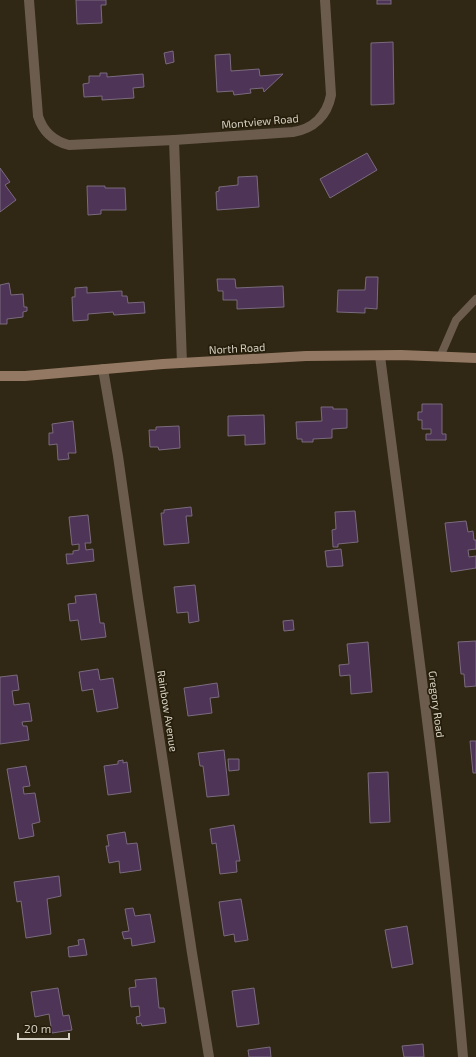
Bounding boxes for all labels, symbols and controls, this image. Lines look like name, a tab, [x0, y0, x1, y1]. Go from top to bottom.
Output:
street label: Montview Road	[221, 111, 299, 131]
street label: North Road	[208, 340, 266, 356]
street label: Rainbow Avenue	[155, 669, 181, 753]
street label: Gregory Road	[426, 670, 448, 738]
scale bar	[18, 1015, 69, 1041]
text: 20 m	[24, 1021, 51, 1035]

